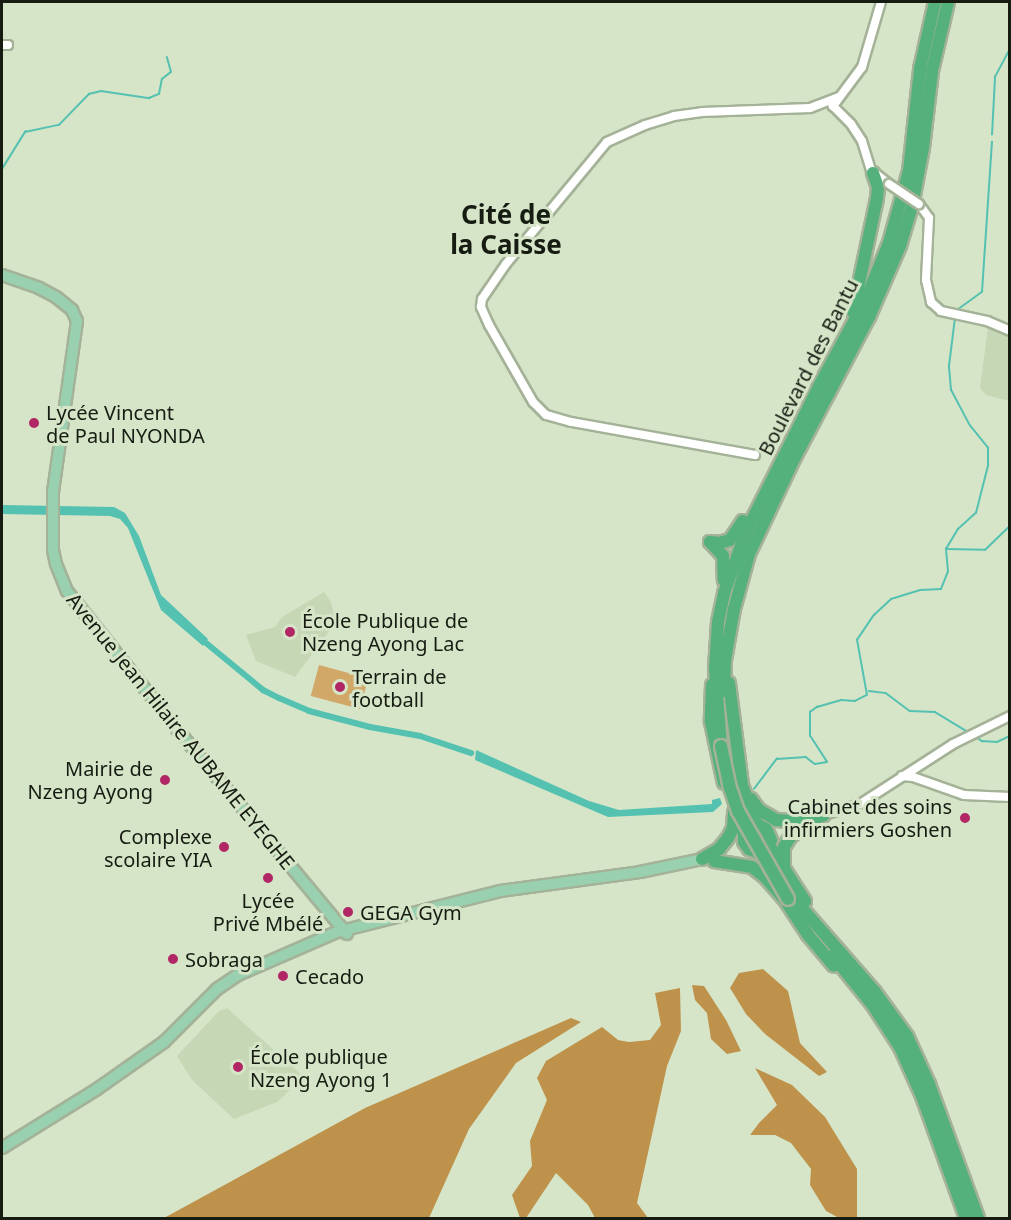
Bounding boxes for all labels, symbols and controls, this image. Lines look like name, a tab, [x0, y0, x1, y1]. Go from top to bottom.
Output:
district label: Cité de la Caisse	[450, 199, 562, 260]
street label: Boulevard des Bantu	[753, 275, 863, 459]
place label: Lycée Vincent de Paul NYONDA	[46, 400, 205, 447]
marker: Lycée Vincent de Paul NYONDA	[27, 416, 41, 430]
street label: Avenue Jean Hilaire AUBAME EYEGHE	[62, 588, 300, 874]
place label: École Publique de Nzeng Ayong Lac	[302, 608, 468, 655]
marker: École Publique de Nzeng Ayong Lac	[283, 625, 297, 639]
place label: Terrain de football	[352, 664, 447, 711]
marker: Terrain de football	[333, 680, 347, 694]
place label: Mairie de Nzeng Ayong	[28, 756, 153, 803]
marker: Mairie de Nzeng Ayong	[158, 773, 172, 787]
place label: Cabinet des soins infirmiers Goshen	[784, 795, 952, 842]
marker: Cabinet des soins infirmiers Goshen	[956, 809, 974, 827]
place label: Complexe scolaire YIA	[104, 824, 212, 871]
marker: Complexe scolaire YIA	[217, 840, 231, 854]
marker: Lycée Privé Mbélé	[261, 871, 275, 885]
place label: Lycée Privé Mbélé	[213, 888, 323, 935]
place label: GEGA Gym	[360, 900, 462, 924]
marker: GEGA Gym	[341, 905, 355, 919]
place label: Sobraga	[185, 947, 263, 971]
marker: Sobraga	[166, 952, 180, 966]
place label: Cecado	[295, 964, 364, 988]
marker: Cecado	[276, 969, 290, 983]
place label: École publique Nzeng Ayong 1	[250, 1044, 392, 1091]
marker: École publique Nzeng Ayong 1	[231, 1060, 245, 1074]

